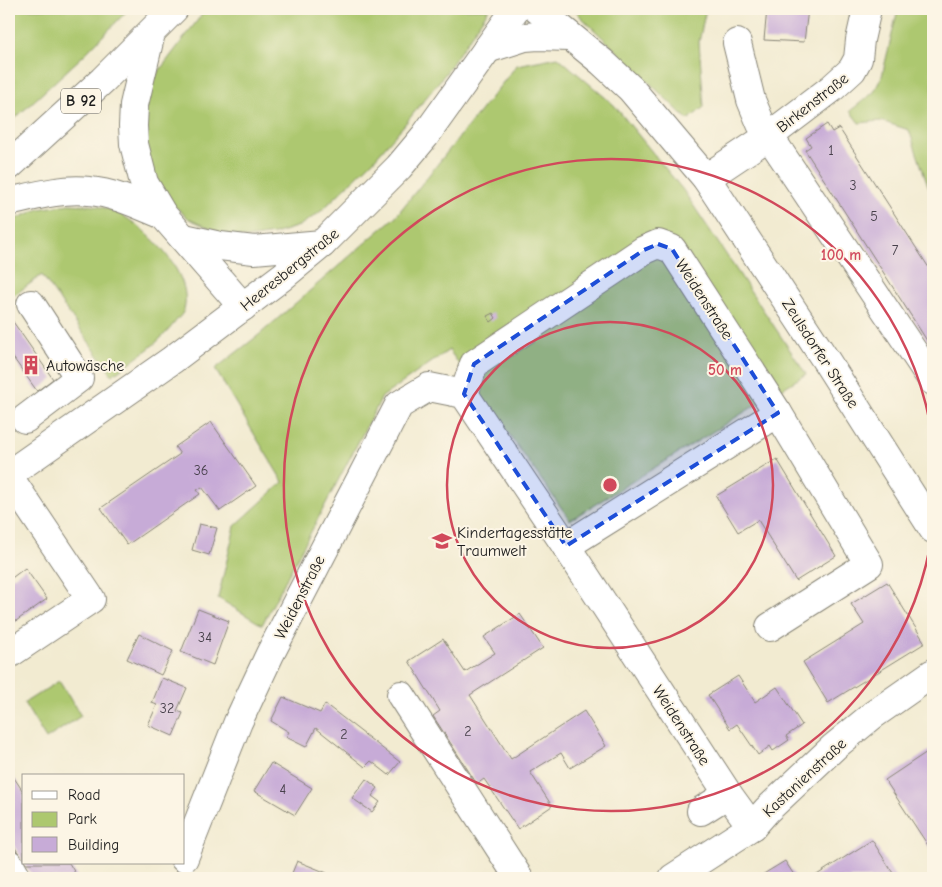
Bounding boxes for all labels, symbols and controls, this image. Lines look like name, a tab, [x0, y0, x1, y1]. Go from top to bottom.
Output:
street label: Birkenstraße	[773, 69, 852, 136]
road number: B 92	[61, 88, 101, 114]
house number: 1	[828, 142, 834, 159]
house number: 3	[849, 177, 857, 194]
house number: 5	[870, 208, 878, 225]
street label: Heeresbergstraße	[237, 225, 342, 315]
house number: 7	[892, 242, 899, 259]
text: 100 m	[821, 246, 861, 264]
street label: Weidenstraße	[672, 256, 737, 343]
street label: Zeulsdorfer Straße	[778, 295, 862, 412]
building icon: Autowäsche	[20, 354, 42, 376]
place label: Autowäsche	[46, 357, 124, 375]
text: 50 m	[708, 361, 742, 379]
house number: 36	[194, 462, 208, 479]
centre of rings	[601, 476, 619, 494]
place label: Kindertagesstätte Traumwelt	[457, 524, 573, 560]
school or university icon: Kindertagesstätte Traumwelt	[431, 530, 453, 552]
street label: Weidenstraße	[271, 552, 329, 642]
house number: 34	[198, 629, 212, 646]
street label: Weidenstraße	[649, 682, 714, 769]
house number: 32	[160, 700, 174, 717]
house number: 2	[464, 723, 472, 740]
house number: 2	[340, 726, 348, 743]
street label: Kastanienstraße	[759, 734, 850, 821]
legend	[22, 774, 185, 864]
house number: 4	[280, 781, 287, 798]
text: Road	[68, 786, 100, 804]
text: Park	[68, 810, 97, 828]
text: Building	[68, 836, 119, 854]

